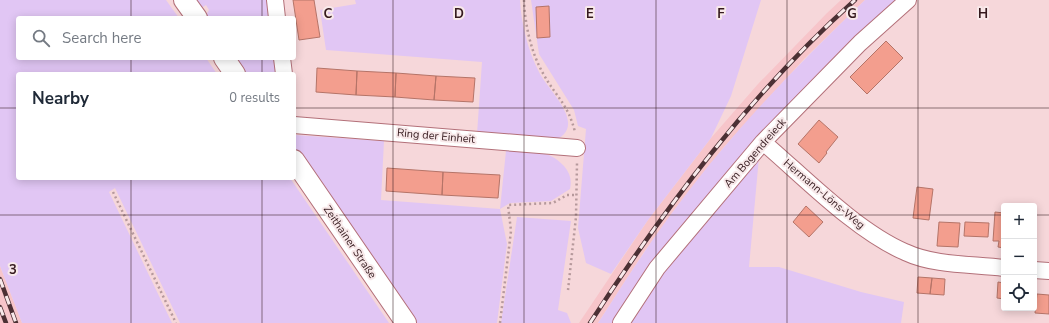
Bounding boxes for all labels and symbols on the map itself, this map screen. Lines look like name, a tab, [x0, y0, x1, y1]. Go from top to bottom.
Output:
text: C	[324, 5, 333, 23]
text: D	[454, 5, 464, 23]
text: E	[586, 5, 594, 23]
text: F	[717, 5, 725, 23]
text: G	[847, 5, 857, 23]
text: H	[978, 5, 988, 23]
street label: Am Bogendreieck	[721, 115, 790, 191]
street label: Ring der Einheit	[396, 125, 476, 147]
street label: Hermann-Löns-Weg	[780, 155, 868, 233]
street label: Zeithainer Straße	[320, 203, 380, 282]
text: 3	[9, 261, 17, 279]

